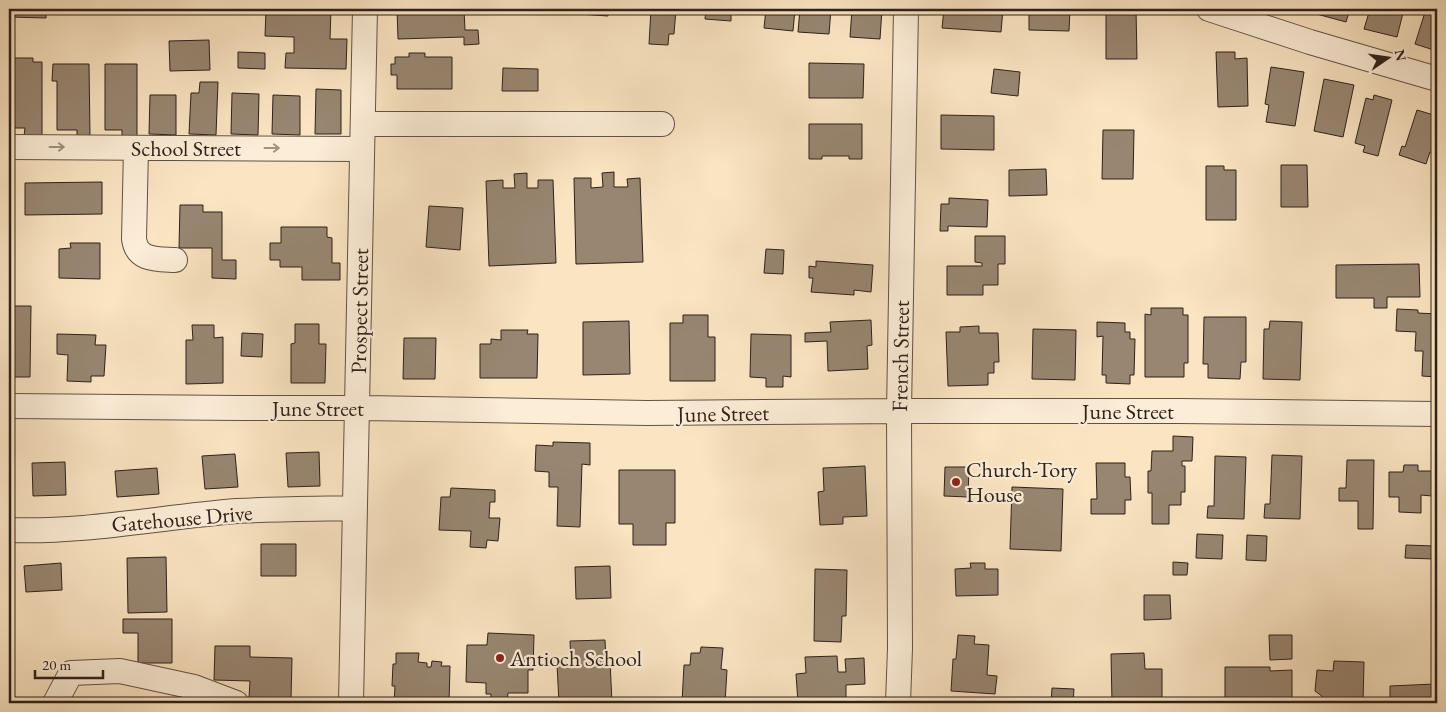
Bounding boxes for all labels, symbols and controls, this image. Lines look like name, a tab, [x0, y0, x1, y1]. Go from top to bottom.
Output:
north arrow	[1364, 32, 1414, 82]
text: N	[1391, 48, 1411, 63]
street label: School Street	[131, 134, 241, 163]
one-way arrow	[49, 142, 65, 152]
one-way arrow	[264, 143, 280, 153]
street label: Prospect Street	[344, 248, 375, 374]
street label: French Street	[885, 300, 916, 412]
street label: June Street	[270, 394, 364, 423]
street label: June Street	[1080, 397, 1174, 426]
street label: June Street	[675, 398, 769, 429]
place label: Church-Tory House	[966, 455, 1078, 509]
marker: Church-Tory House	[950, 476, 962, 488]
street label: Gatehouse Drive	[110, 498, 254, 539]
place label: Antioch School	[509, 644, 642, 673]
scale bar	[35, 647, 102, 679]
marker: Antioch School	[494, 652, 506, 664]
text: 20 m	[42, 655, 71, 674]

